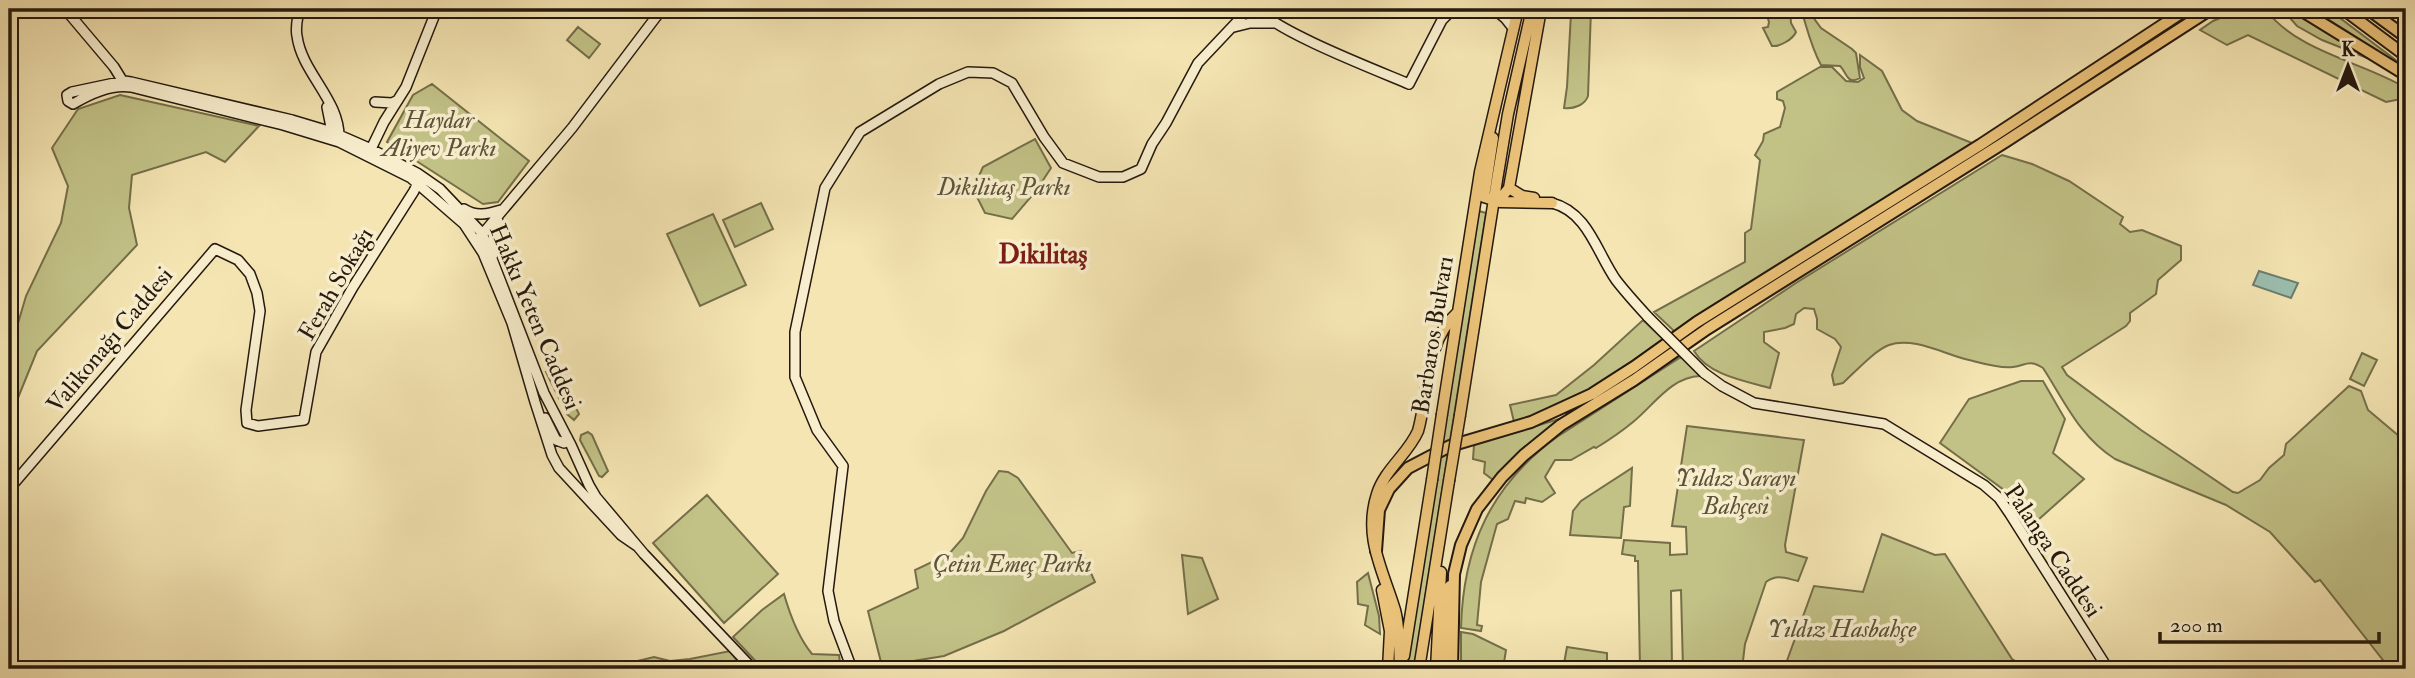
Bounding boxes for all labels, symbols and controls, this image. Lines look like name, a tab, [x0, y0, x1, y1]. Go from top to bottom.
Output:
north arrow	[2314, 32, 2384, 102]
text: K	[2341, 38, 2355, 62]
park label: Haydar Aliyev Parkı	[379, 105, 496, 164]
park label: Dikilitaş Parkı	[936, 172, 1071, 203]
street label: Hakkı Yeten Caddesi	[482, 219, 588, 415]
street label: Ferah Sokağı	[291, 222, 381, 346]
district label: Dikilitaş	[999, 239, 1088, 271]
street label: Barbaros Bulvarı	[1405, 254, 1461, 416]
street label: Valikonağı Caddesi	[40, 261, 180, 419]
park label: Yıldız Sarayı Bahçesi	[1676, 463, 1796, 522]
street label: Palanga Caddesi	[1997, 478, 2109, 624]
park label: Çetin Emeç Parkı	[932, 549, 1092, 580]
scale bar	[2160, 601, 2378, 645]
text: 200 m	[2170, 612, 2223, 639]
park label: Yıldız Hasbahçe	[1768, 614, 1917, 645]

